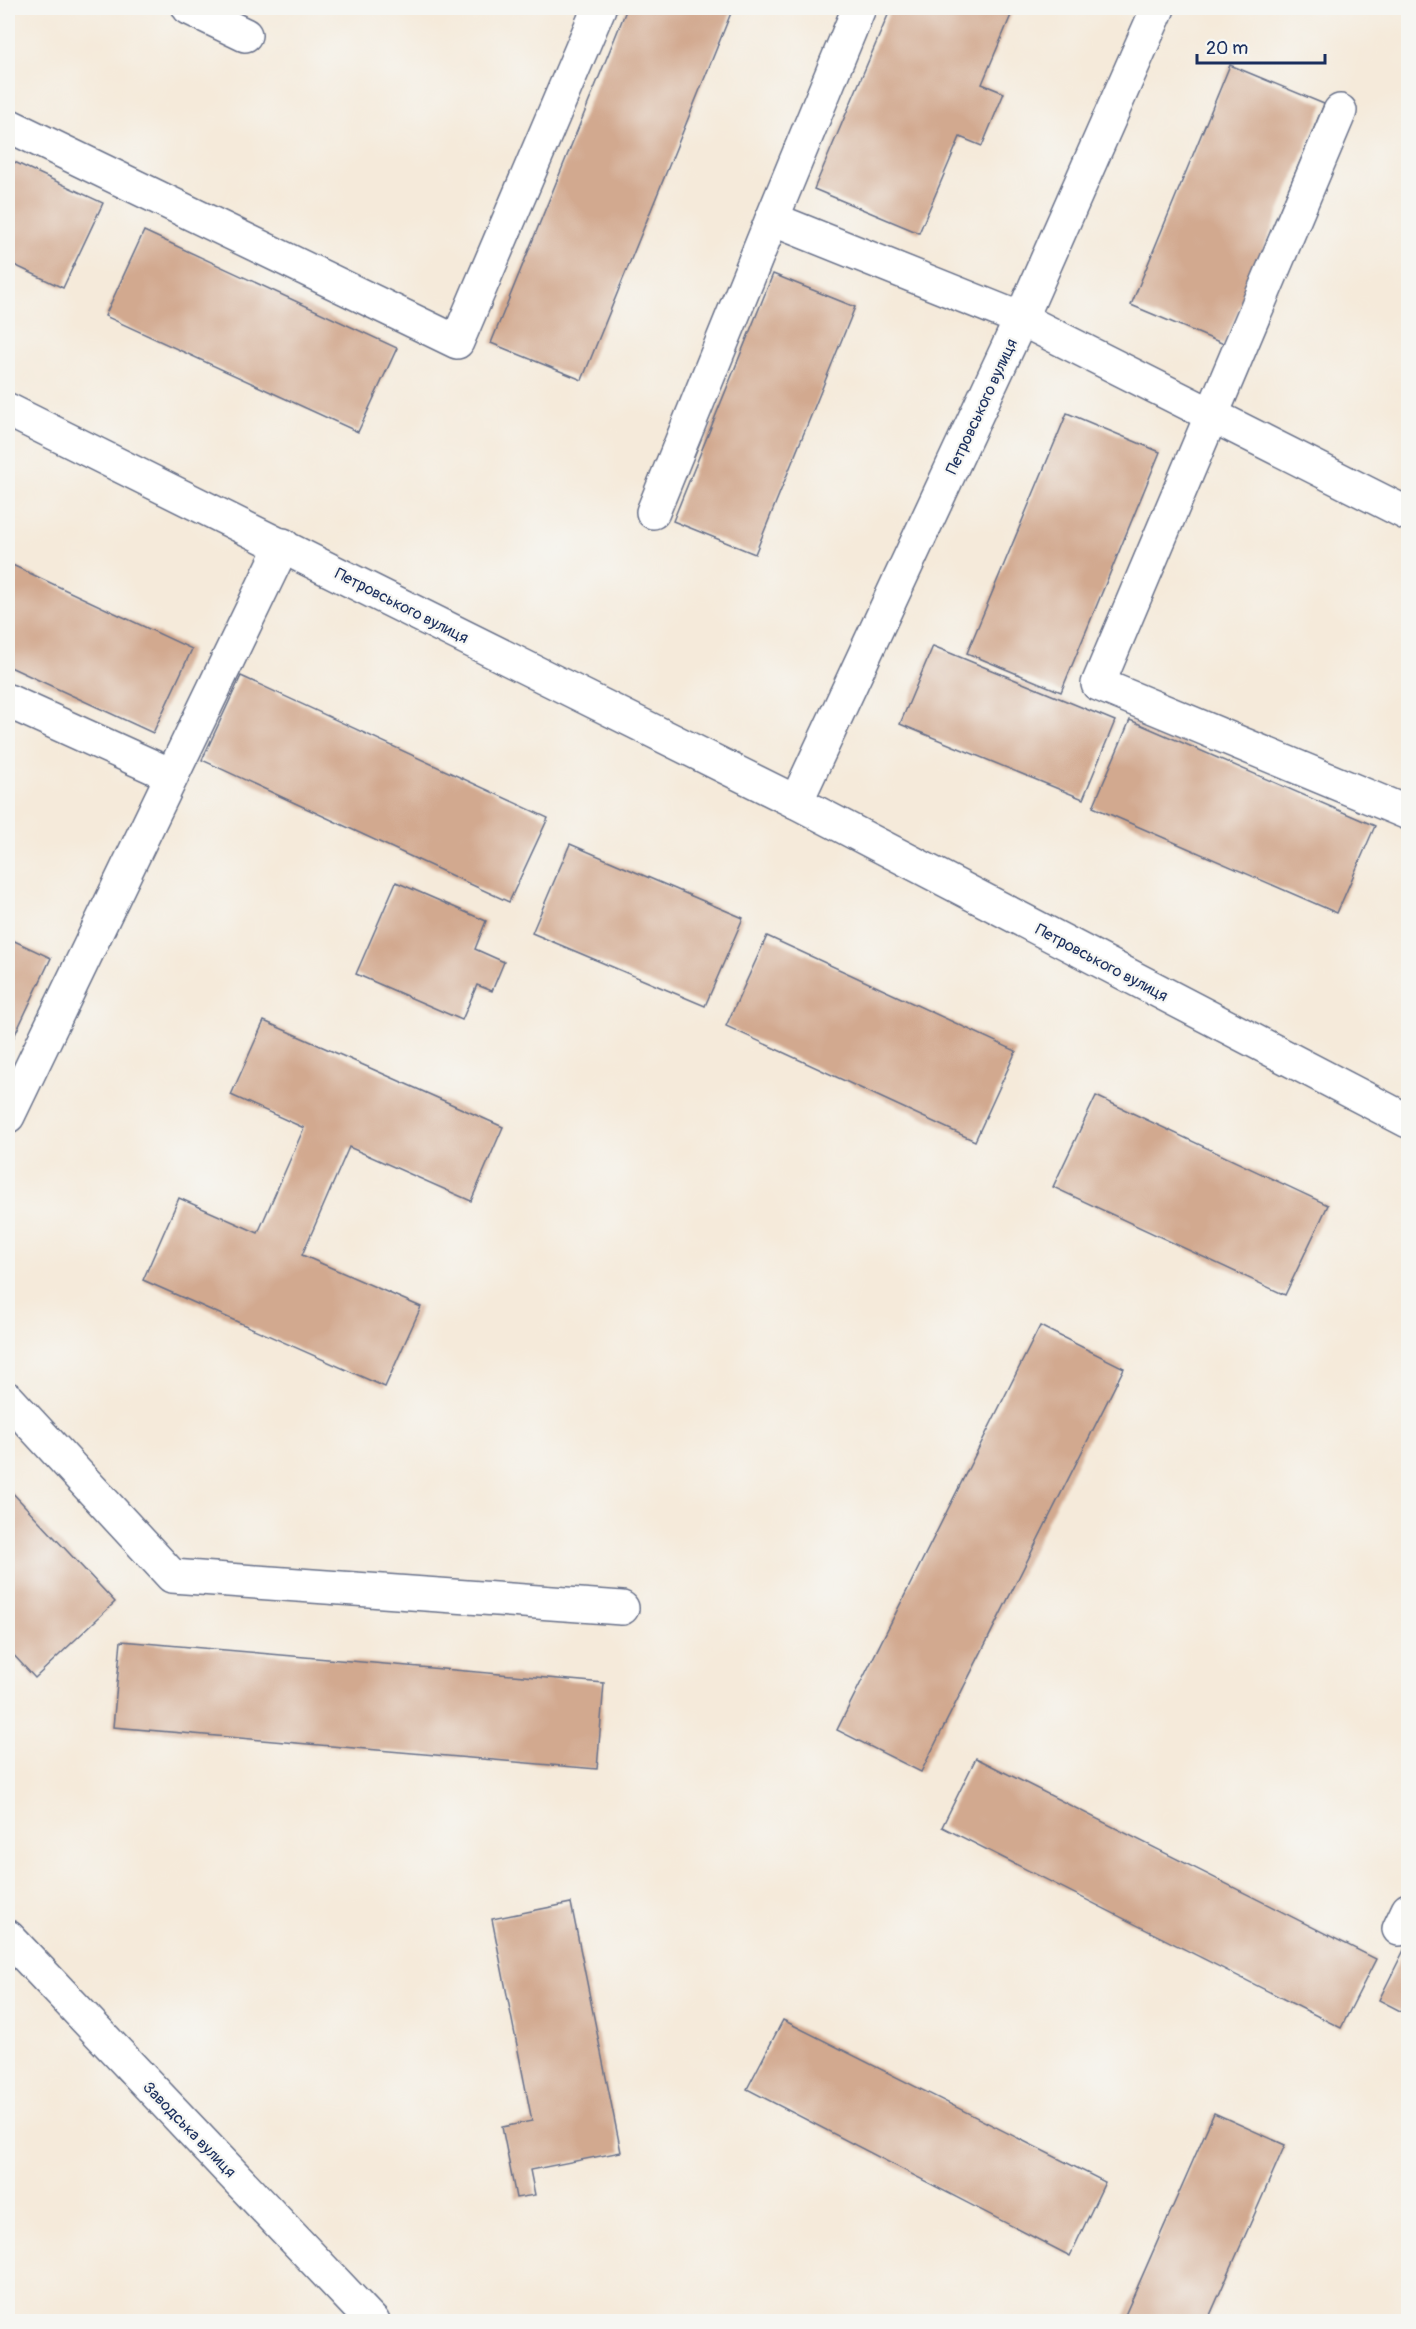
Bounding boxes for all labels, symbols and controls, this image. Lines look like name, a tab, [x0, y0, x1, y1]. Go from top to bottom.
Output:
scale bar	[1197, 27, 1324, 65]
text: 20 m	[1206, 37, 1248, 60]
street label: Петровського вулиця	[942, 336, 1022, 477]
street label: Петровського вулиця	[331, 564, 472, 648]
street label: Петровського вулиця	[1032, 920, 1171, 1006]
street label: Заводська вулиця	[138, 2078, 240, 2182]

